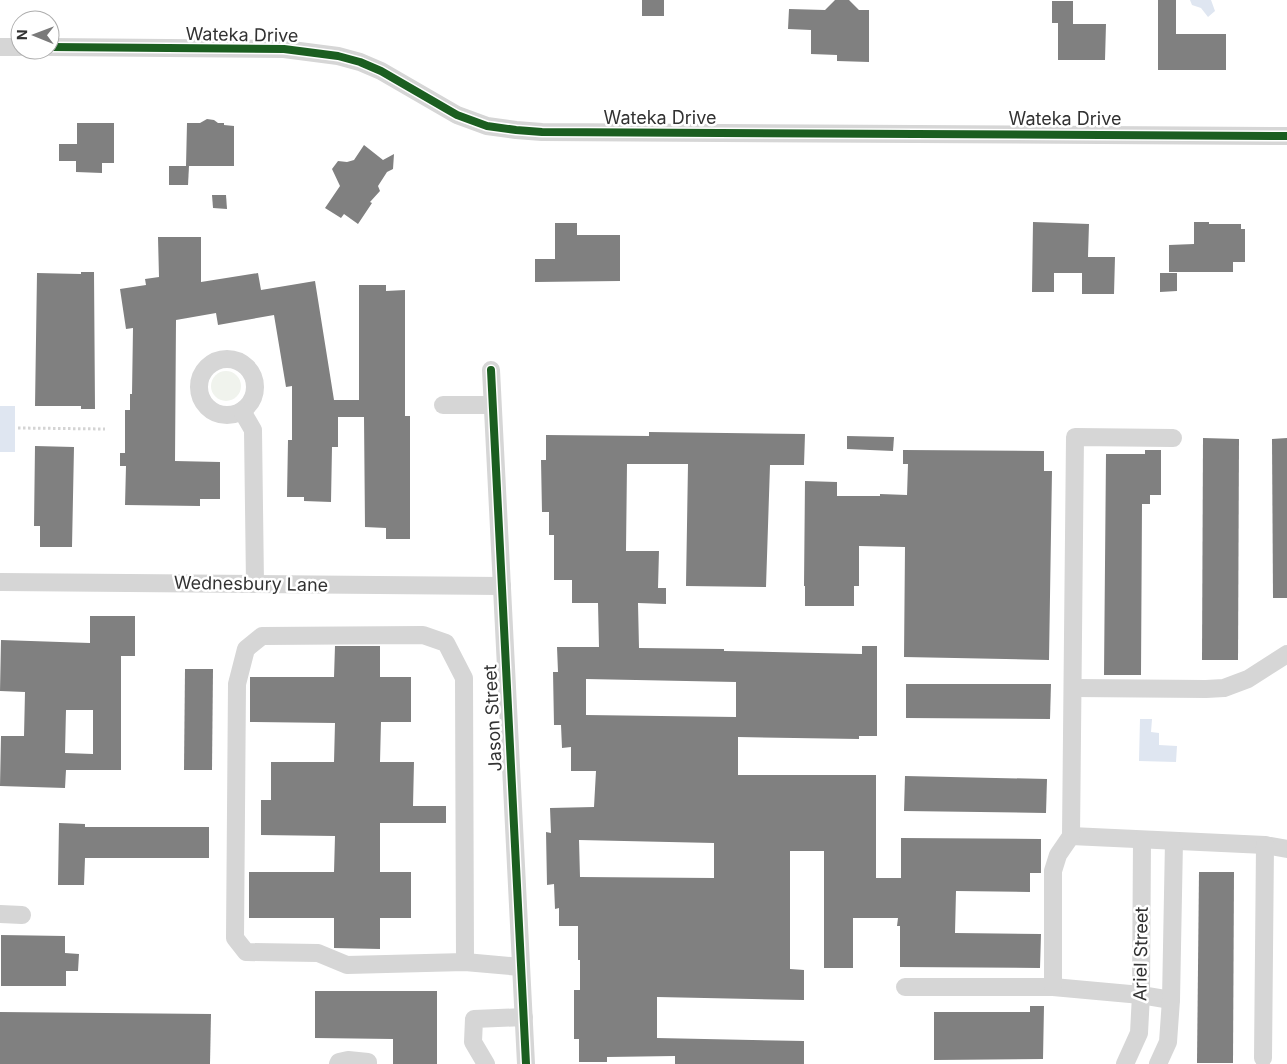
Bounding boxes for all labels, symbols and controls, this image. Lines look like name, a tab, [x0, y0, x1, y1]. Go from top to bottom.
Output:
north arrow	[10, 10, 60, 60]
street label: Wateka Drive	[185, 23, 299, 46]
text: N	[13, 29, 30, 40]
street label: Wateka Drive	[604, 107, 716, 128]
street label: Wateka Drive	[1009, 108, 1121, 129]
street label: Wednesbury Lane	[174, 572, 328, 595]
street label: Jason Street	[479, 664, 506, 772]
street label: Ariel Street	[1129, 906, 1152, 1001]

